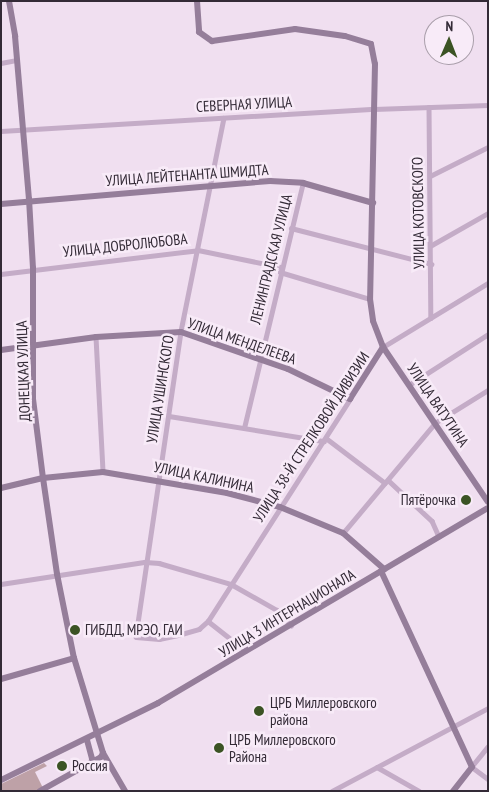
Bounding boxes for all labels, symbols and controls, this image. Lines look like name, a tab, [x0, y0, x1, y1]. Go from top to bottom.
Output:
north arrow	[424, 15, 474, 65]
text: N	[445, 17, 453, 35]
street label: СЕВЕРНАЯ УЛИЦА	[195, 92, 293, 116]
street label: УЛИЦА КОТОВСКОГО	[408, 157, 428, 269]
street label: УЛИЦА ЛЕЙТЕНАНТА ШМИДТА	[104, 160, 270, 190]
street label: ЛЕНИНГРАДСКАЯ УЛИЦА	[246, 192, 296, 326]
street label: УЛИЦА ДОБРОЛЮБОВА	[62, 229, 188, 261]
street label: УЛИЦА МЕНДЕЛЕЕВА	[185, 314, 299, 368]
street label: ДОНЕЦКАЯ УЛИЦА	[12, 320, 34, 422]
street label: УЛИЦА УШИНСКОГО	[143, 333, 177, 445]
street label: УЛИЦА 38-Й СТРЕЛКОВОЙ ДИВИЗИИ	[249, 348, 373, 526]
street label: УЛИЦА ВАТУТИНА	[403, 360, 473, 450]
street label: УЛИЦА КАЛИНИНА	[152, 458, 256, 496]
place label: Пятёрочка	[401, 491, 456, 509]
marker: Пятёрочка	[460, 494, 472, 506]
street label: УЛИЦА 3 ИНТЕРНАЦИОНАЛА	[215, 565, 359, 661]
place label: ГИБДД, МРЭО, ГАИ	[85, 621, 185, 639]
marker: ГИБДД, МРЭО, ГАИ	[69, 624, 81, 636]
place label: ЦРБ Миллеровского района	[270, 693, 377, 728]
marker: ЦРБ Миллеровского района	[252, 704, 266, 718]
place label: ЦРБ Миллеровского Района	[229, 730, 336, 765]
marker: ЦРБ Миллеровского Района	[213, 742, 225, 754]
place label: Россия	[72, 757, 108, 775]
marker: Россия	[56, 760, 68, 772]

